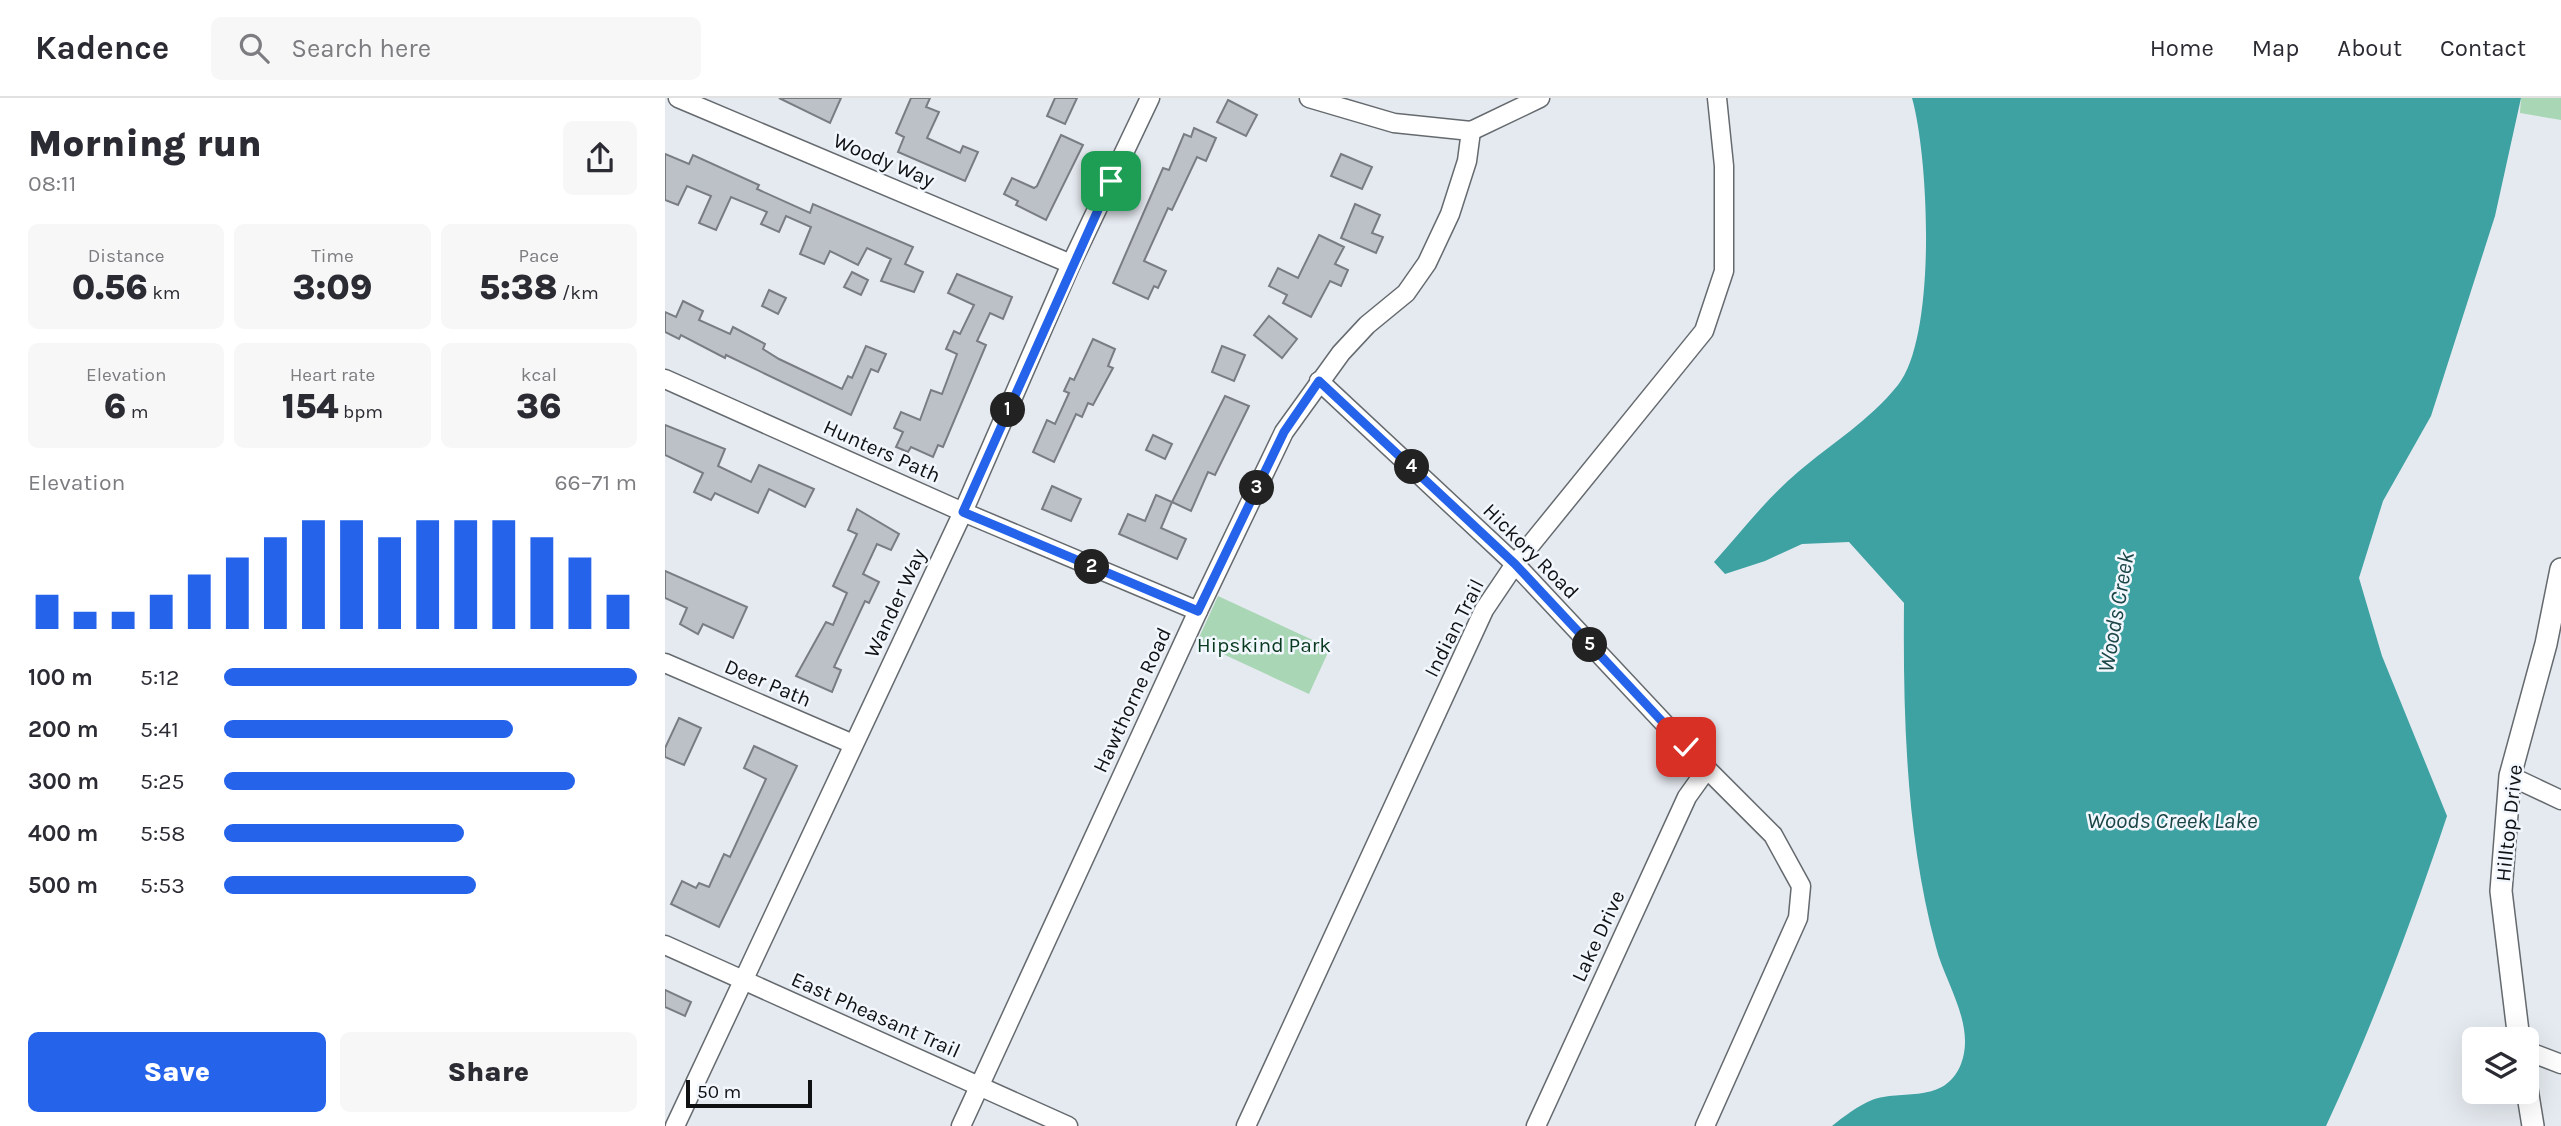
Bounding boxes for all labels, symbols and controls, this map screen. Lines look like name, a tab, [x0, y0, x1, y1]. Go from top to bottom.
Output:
search box	[211, 17, 701, 80]
text: Kadence	[35, 29, 169, 67]
icon: search	[235, 29, 273, 67]
text: Search here	[291, 33, 431, 64]
text: Home	[2150, 34, 2214, 62]
text: Map	[2252, 34, 2299, 62]
text: About	[2337, 34, 2402, 62]
text: Contact	[2440, 34, 2526, 62]
text: Morning run	[28, 121, 262, 166]
button: share	[563, 121, 637, 195]
street label: Woody Way	[830, 128, 938, 192]
pin	[1081, 151, 1141, 211]
icon: arrive	[1092, 162, 1130, 200]
text: 08:11	[28, 170, 76, 197]
text: Distance	[88, 245, 165, 267]
text: Time	[311, 245, 354, 267]
text: Pace	[519, 245, 559, 267]
text: 0.56	[72, 267, 148, 308]
text: 3:09	[293, 267, 372, 308]
text: 5:38	[479, 267, 558, 308]
text: km	[148, 282, 181, 304]
text: /km	[558, 282, 599, 304]
text: Elevation	[86, 364, 166, 386]
text: Heart rate	[290, 364, 375, 386]
text: kcal	[521, 364, 557, 386]
text: 6	[104, 386, 126, 427]
text: 154	[282, 386, 338, 427]
text: 36	[516, 386, 562, 427]
pin: 1	[991, 392, 1025, 428]
text: 1	[1004, 398, 1011, 420]
text: m	[126, 401, 149, 423]
text: bpm	[338, 401, 383, 423]
street label: Hunters Path	[820, 415, 944, 487]
pin: 4	[1395, 450, 1429, 484]
text: 4	[1406, 455, 1417, 477]
text: Elevation	[28, 469, 125, 496]
text: 66–71 m	[554, 469, 637, 496]
pin: 3	[1239, 470, 1275, 506]
text: 3	[1251, 476, 1262, 498]
street label: Hickory Road	[1478, 498, 1584, 604]
street label: Wander Way	[859, 544, 931, 661]
water label: Woods Creek	[2092, 549, 2140, 674]
pin: 2	[1075, 550, 1109, 584]
text: 2	[1086, 555, 1097, 577]
street label: Indian Trail	[1419, 575, 1489, 681]
street label: Hawthorne Road	[1088, 624, 1176, 776]
pin: 5	[1573, 628, 1607, 662]
park label: Hipskind Park	[1197, 633, 1331, 657]
text: 5	[1584, 633, 1595, 655]
street label: Deer Path	[721, 654, 815, 712]
text: 100 m	[28, 664, 93, 691]
text: 5:12	[140, 664, 179, 691]
text: 200 m	[28, 716, 99, 743]
text: 5:41	[140, 716, 179, 743]
pin	[1656, 717, 1716, 777]
icon: check	[1667, 728, 1705, 766]
street label: Hilltop Drive	[2491, 763, 2527, 883]
text: 300 m	[28, 768, 99, 795]
text: 5:25	[140, 768, 185, 795]
water label: Woods Creek Lake	[2087, 807, 2258, 834]
text: 400 m	[28, 820, 98, 847]
text: 5:58	[140, 820, 185, 847]
text: 500 m	[28, 872, 98, 899]
text: 5:53	[140, 872, 185, 899]
street label: Lake Drive	[1566, 887, 1630, 985]
street label: East Pheasant Trail	[788, 967, 964, 1063]
map controls	[2462, 1027, 2539, 1104]
button: layers	[2462, 1027, 2539, 1104]
button: Save	[28, 1032, 326, 1112]
button: Share	[340, 1032, 637, 1112]
scale bar	[686, 1077, 812, 1109]
text: 50 m	[697, 1081, 741, 1103]

